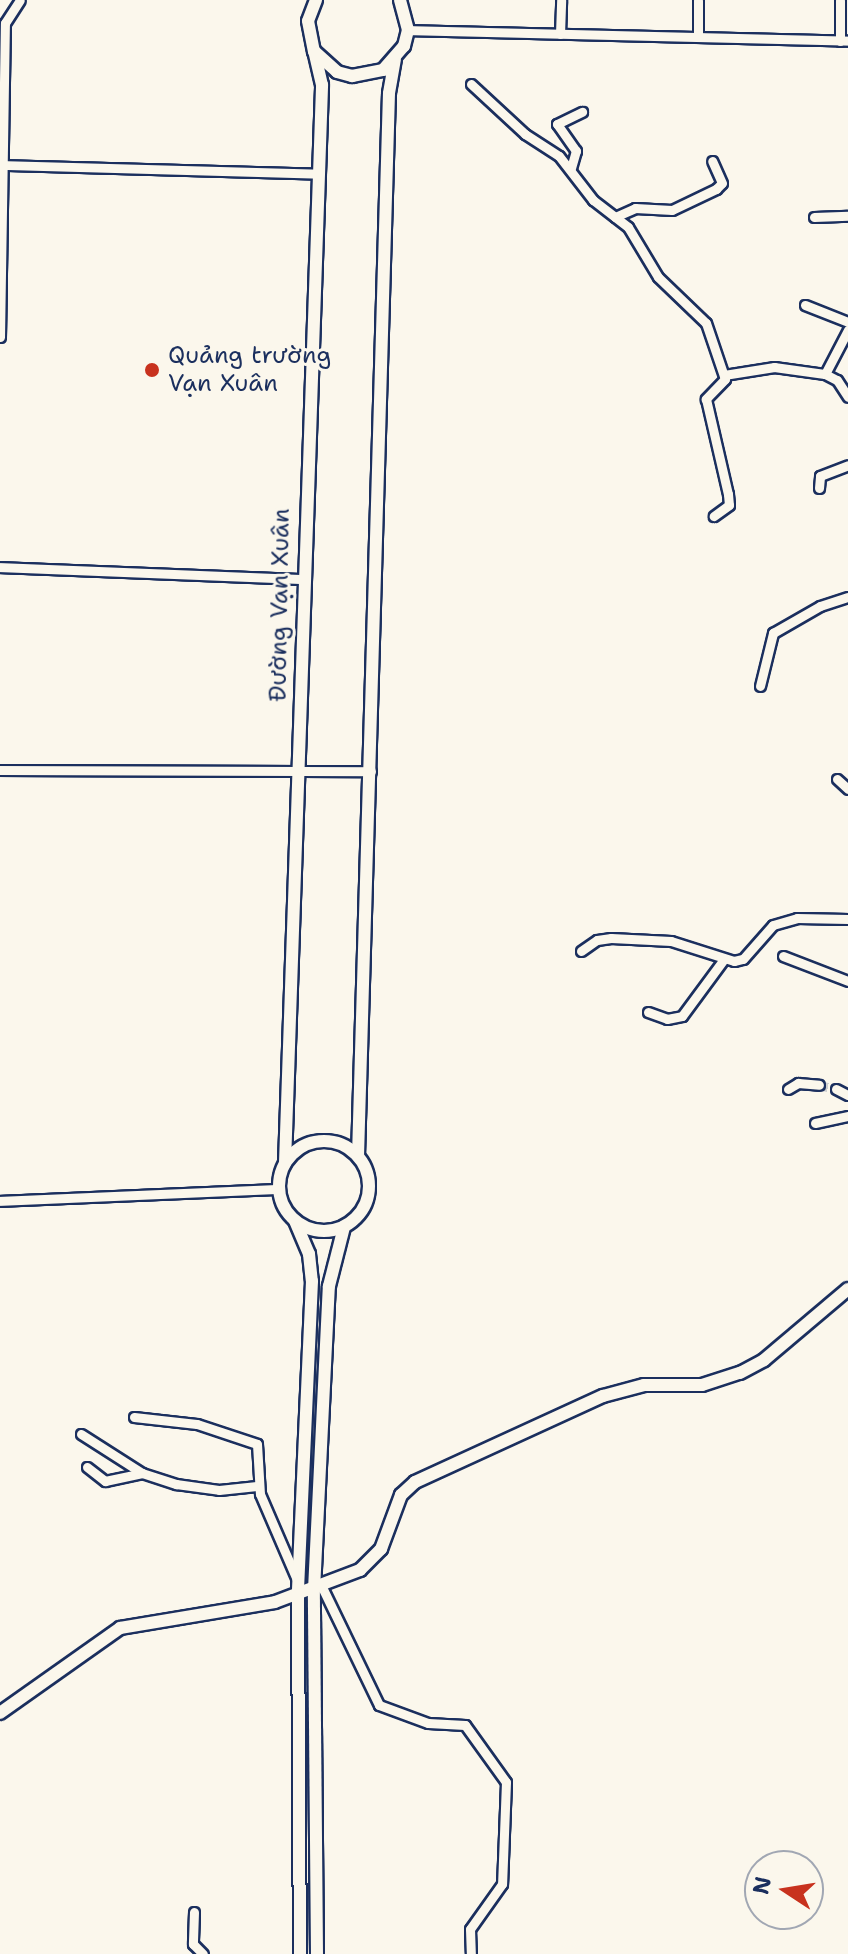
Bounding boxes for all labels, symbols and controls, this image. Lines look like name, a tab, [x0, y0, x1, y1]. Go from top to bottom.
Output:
place label: Quảng trường Vạn Xuân	[168, 342, 331, 398]
marker: Quảng trường Vạn Xuân	[143, 361, 161, 379]
street label: Đường Vạn Xuân	[264, 508, 296, 702]
north arrow	[744, 1850, 824, 1930]
text: N	[746, 1874, 778, 1897]

